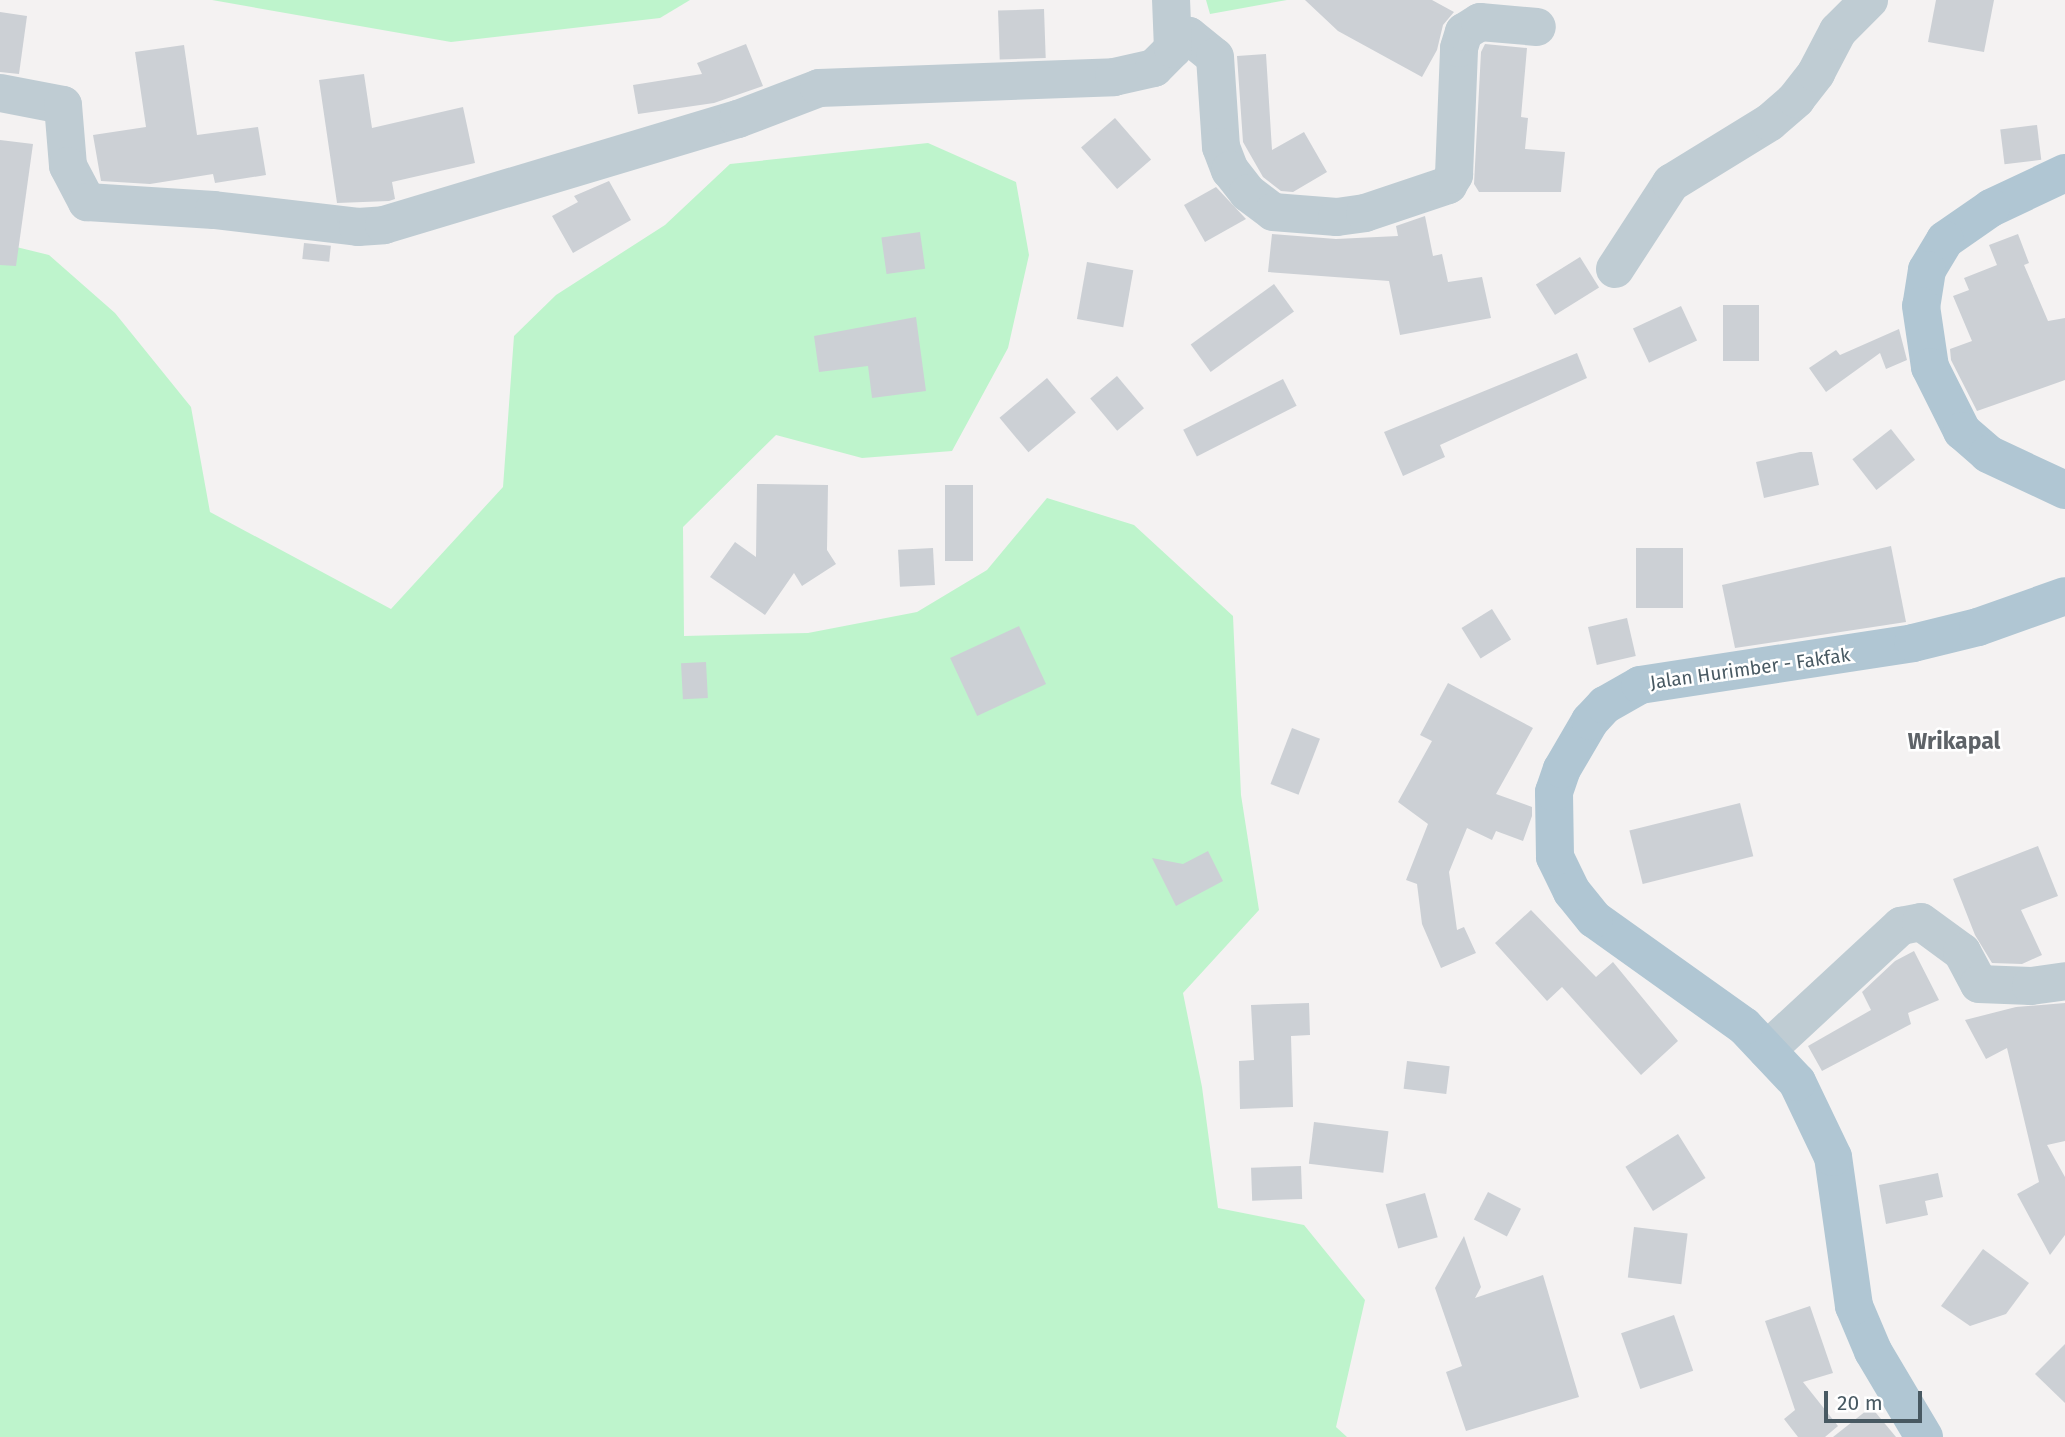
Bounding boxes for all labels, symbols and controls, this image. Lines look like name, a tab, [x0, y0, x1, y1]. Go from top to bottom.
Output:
street label: Jalan Hurimber - Fakfak	[1648, 644, 1852, 694]
district label: Wrikapal	[1908, 727, 2000, 755]
scale bar	[1827, 1378, 1925, 1422]
text: 20 m	[1837, 1390, 1883, 1416]

